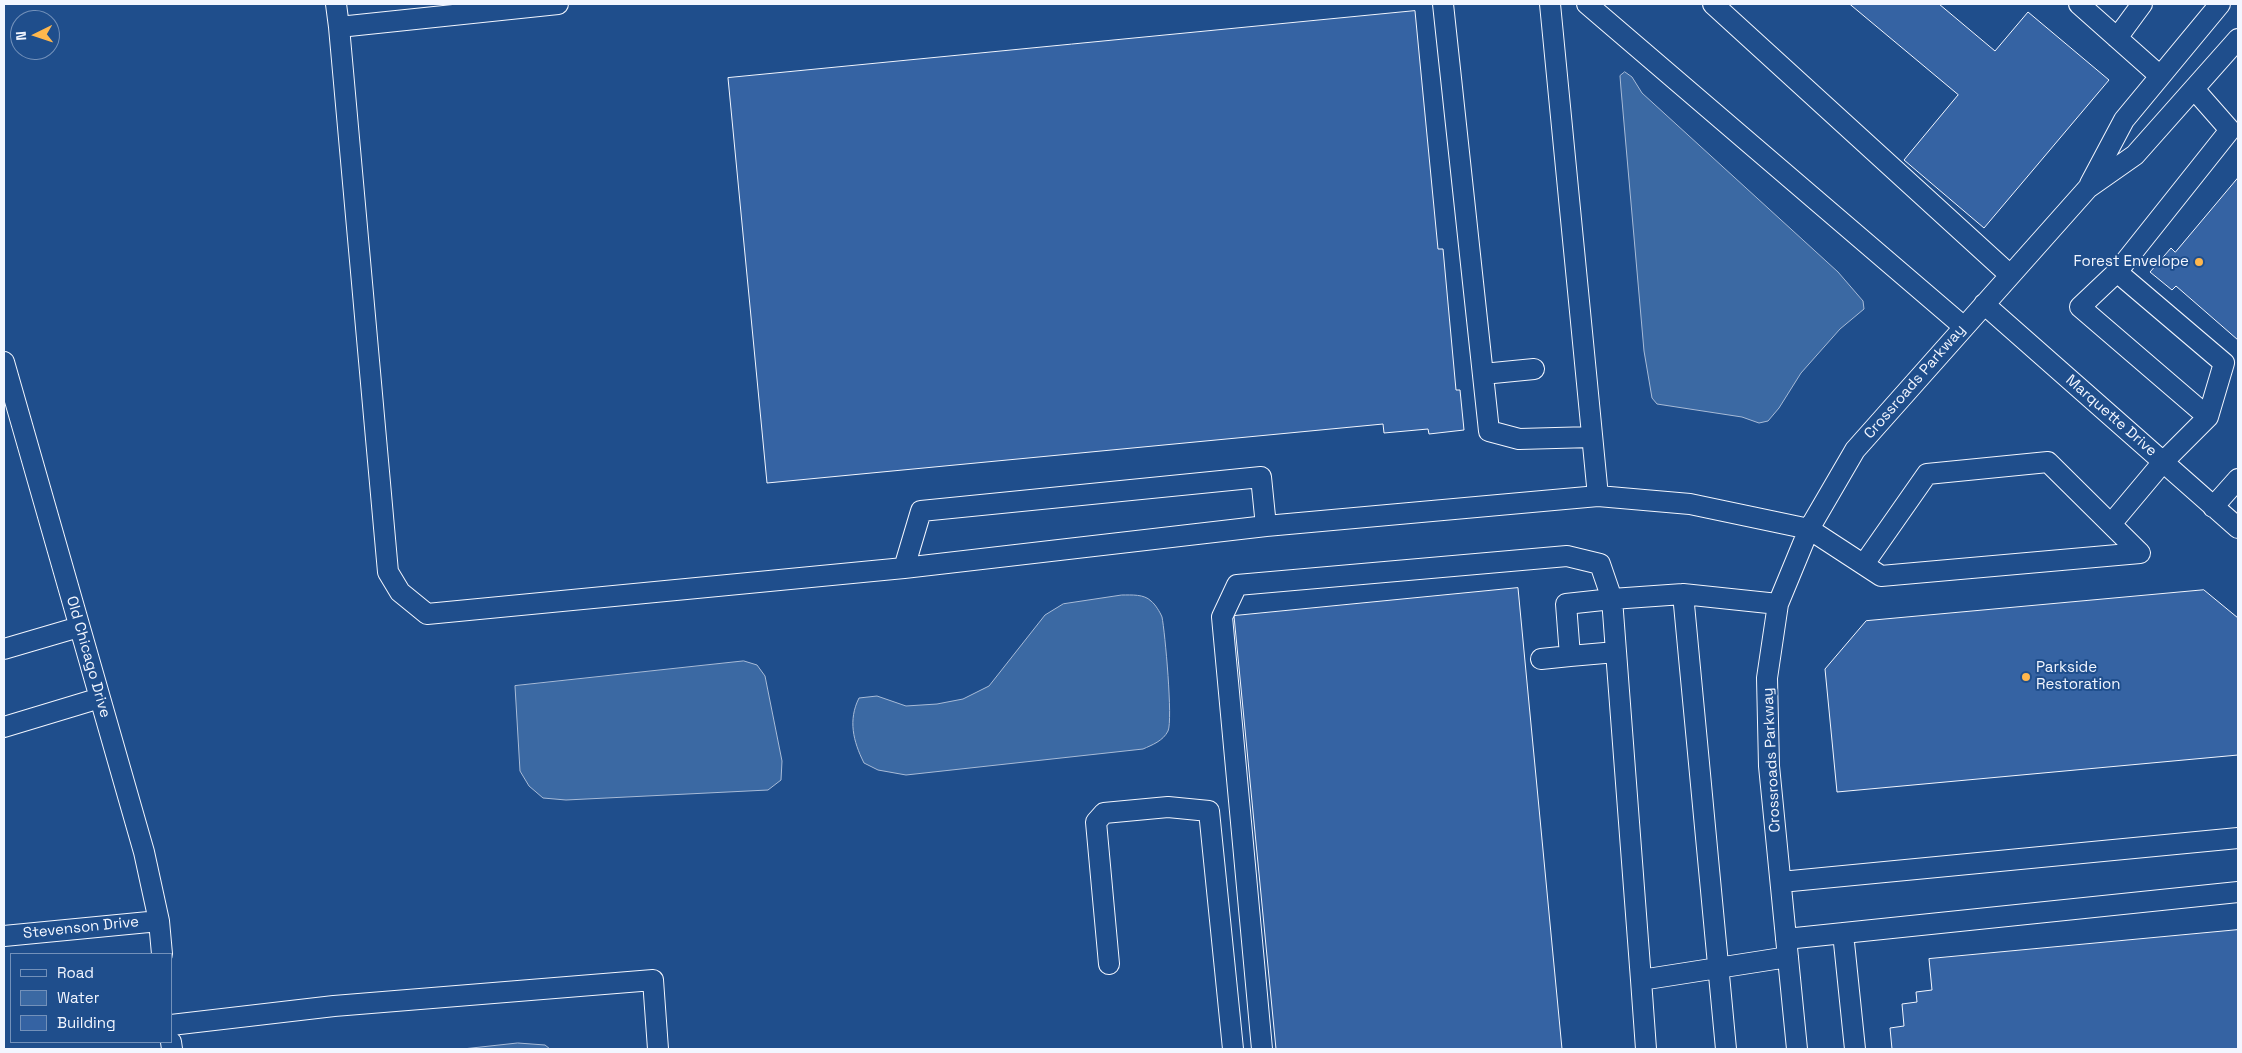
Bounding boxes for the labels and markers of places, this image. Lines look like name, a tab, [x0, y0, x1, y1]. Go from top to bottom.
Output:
place label: Forest Envelope	[2073, 253, 2189, 271]
marker: Forest Envelope	[2193, 256, 2205, 268]
place label: Parkside Restoration	[2036, 659, 2121, 694]
marker: Parkside Restoration	[2020, 671, 2032, 683]

